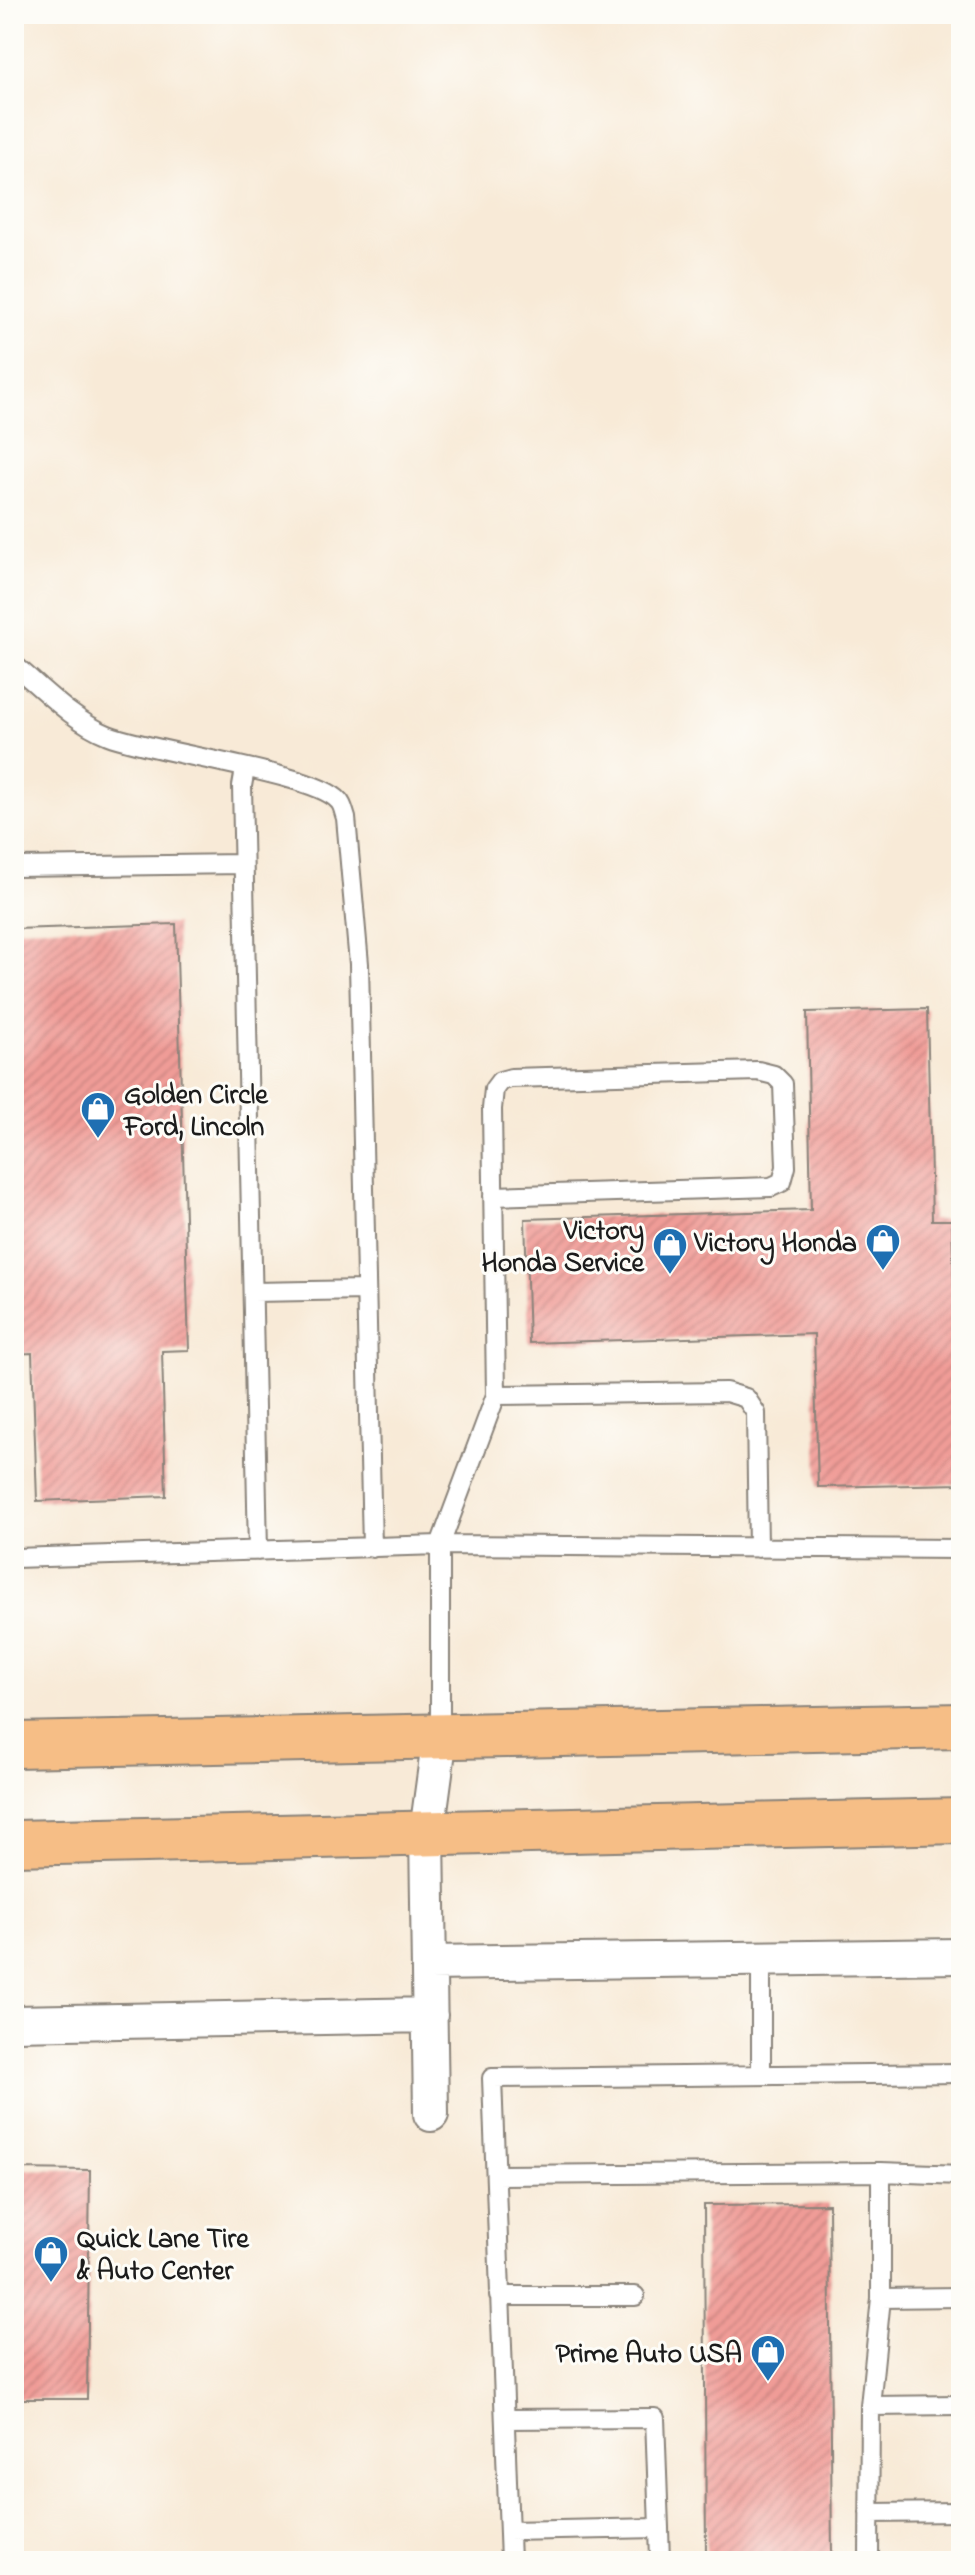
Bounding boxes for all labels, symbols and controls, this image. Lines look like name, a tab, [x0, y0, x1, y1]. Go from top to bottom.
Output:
place label: Golden Circle Ford, Lincoln	[122, 1076, 269, 1149]
shop icon: Golden Circle Ford, Lincoln	[79, 1090, 117, 1140]
place label: Victory Honda Service	[481, 1212, 645, 1285]
shop icon: Victory Honda	[864, 1222, 902, 1272]
place label: Victory Honda	[693, 1224, 857, 1265]
shop icon: Victory Honda Service	[651, 1226, 689, 1276]
place label: Quick Lane Tire & Auto Center	[76, 2220, 250, 2293]
shop icon: Quick Lane Tire & Auto Center	[32, 2234, 70, 2284]
shop icon: Prime Auto USA	[749, 2333, 787, 2383]
place label: Prime Auto USA	[555, 2335, 742, 2376]

